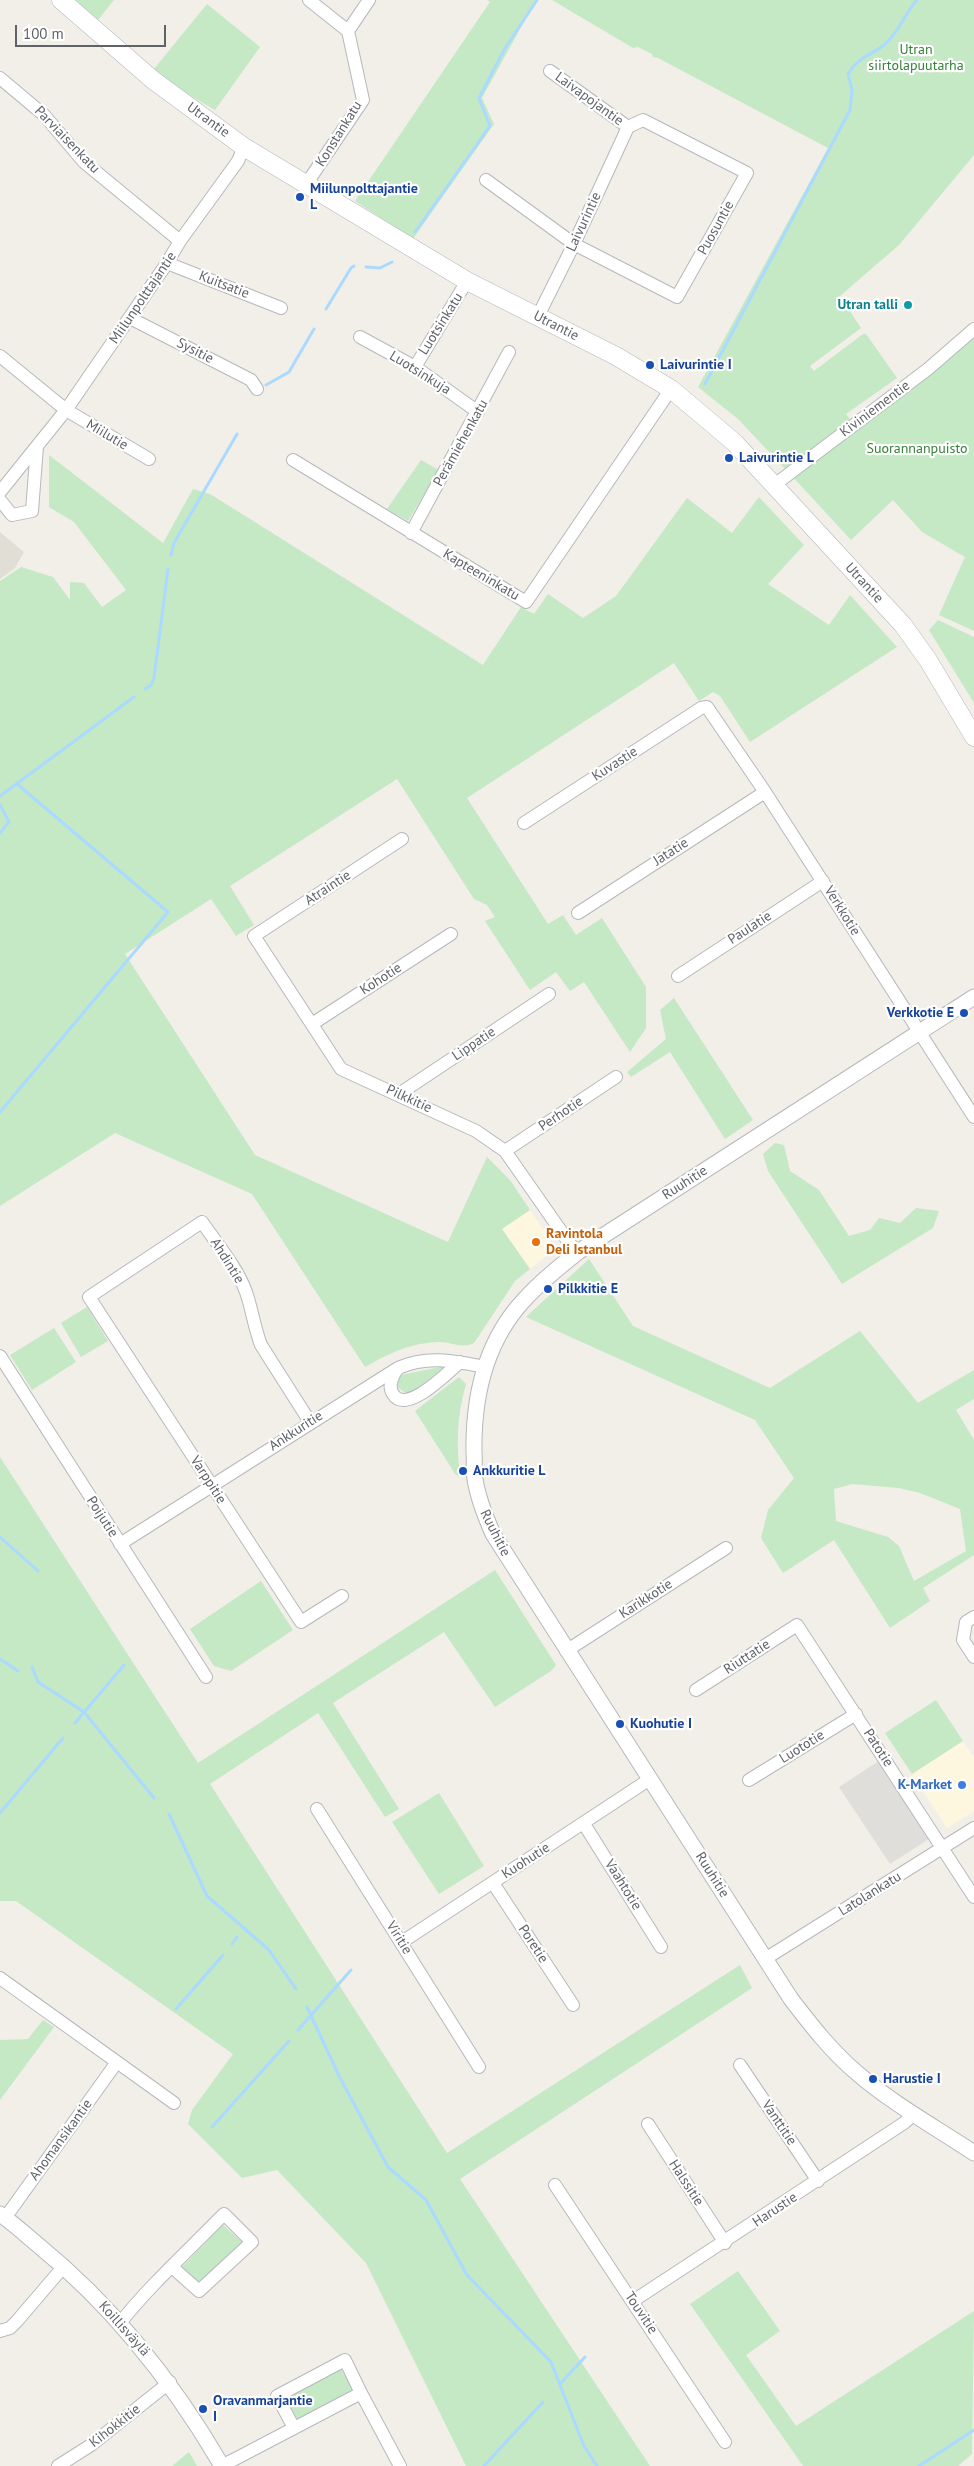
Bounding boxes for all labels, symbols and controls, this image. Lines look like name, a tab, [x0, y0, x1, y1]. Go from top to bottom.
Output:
scale bar	[18, 15, 169, 47]
text: 100 m	[23, 24, 64, 43]
park label: Utran siirtolapuutarha	[868, 42, 964, 74]
street label: Laivapojantie	[552, 69, 626, 129]
street label: Konstankatu	[312, 98, 366, 170]
street label: Utrantie	[183, 99, 233, 141]
street label: Parviaisenkatu	[31, 103, 103, 177]
place label: Miilunpolttajantie L	[310, 181, 418, 213]
street label: Laivurintie	[563, 190, 605, 254]
marker: Miilunpolttajantie L	[294, 191, 306, 203]
street label: Puosuntie	[694, 198, 738, 258]
street label: Miilunpolttajantie	[106, 249, 180, 347]
street label: Kuitsatie	[196, 268, 252, 302]
street label: Luotsinkatu	[415, 290, 467, 358]
place label: Utran talli	[837, 297, 898, 313]
marker: Utran talli	[902, 299, 914, 311]
street label: Utrantie	[530, 307, 582, 345]
street label: Sysitie	[174, 335, 216, 367]
street label: Luotsinkuja	[386, 348, 454, 398]
place label: Laivurintie I	[660, 357, 732, 373]
marker: Laivurintie I	[644, 359, 656, 371]
street label: Kiviniementie	[837, 377, 913, 441]
street label: Perämiehenkatu	[430, 397, 492, 489]
street label: Miilutie	[83, 416, 131, 454]
park label: Suorannanpuisto	[867, 441, 967, 457]
place label: Laivurintie L	[739, 450, 814, 466]
marker: Laivurintie L	[723, 452, 735, 464]
street label: Kapteeninkatu	[440, 546, 522, 604]
street label: Utrantie	[841, 559, 887, 607]
street label: Kuvastie	[589, 743, 641, 785]
street label: Jatatie	[650, 835, 692, 869]
street label: Atraintie	[302, 867, 354, 909]
street label: Verkkotie	[820, 883, 864, 939]
street label: Paulatie	[725, 908, 775, 948]
street label: Kohotie	[357, 959, 405, 999]
place label: Verkkotie E	[887, 1005, 954, 1021]
marker: Verkkotie E	[958, 1007, 970, 1019]
street label: Lippatie	[449, 1023, 499, 1065]
street label: Pilkkitie	[383, 1081, 435, 1117]
street label: Perhotie	[536, 1093, 586, 1135]
street label: Ruuhitie	[659, 1162, 711, 1204]
place label: Ravintola Deli Istanbul	[546, 1226, 622, 1258]
street label: Ahdintie	[207, 1235, 247, 1287]
marker: Ravintola Deli Istanbul	[530, 1236, 542, 1248]
place label: Pilkkitie E	[558, 1281, 618, 1297]
marker: Pilkkitie E	[542, 1283, 554, 1295]
street label: Ankkuritie	[266, 1407, 326, 1455]
street label: Varppitie	[186, 1453, 230, 1507]
place label: Ankkuritie L	[473, 1463, 546, 1479]
marker: Ankkuritie L	[457, 1465, 469, 1477]
street label: Poijutie	[83, 1493, 121, 1541]
street label: Ruuhitie	[476, 1507, 514, 1559]
street label: Karikkotie	[616, 1576, 676, 1622]
street label: Riuttatie	[721, 1636, 773, 1678]
place label: Kuohutie I	[630, 1716, 692, 1732]
marker: Kuohutie I	[614, 1718, 626, 1730]
street label: Patotie	[860, 1726, 896, 1770]
street label: Luototie	[776, 1727, 828, 1767]
place label: K-Market	[898, 1777, 952, 1793]
marker: K-Market	[956, 1779, 968, 1791]
street label: Kuohutie	[499, 1839, 553, 1883]
street label: Ruuhitie	[692, 1849, 732, 1901]
street label: Vaahtotie	[601, 1857, 645, 1913]
street label: Latolankatu	[836, 1868, 904, 1920]
street label: Viritie	[382, 1918, 416, 1958]
street label: Poretie	[514, 1922, 552, 1966]
place label: Harustie I	[883, 2071, 941, 2087]
marker: Harustie I	[867, 2073, 879, 2085]
street label: Ahomansikantie	[26, 2096, 96, 2184]
street label: Vanttitie	[758, 2097, 800, 2149]
street label: Halssitie	[665, 2157, 707, 2209]
street label: Harustie	[750, 2189, 800, 2231]
street label: Touvitie	[621, 2289, 661, 2337]
street label: Koillisväylä	[95, 2298, 153, 2360]
place label: Oravanmarjantie I	[213, 2393, 313, 2426]
street label: Kihokkitie	[86, 2401, 144, 2451]
marker: Oravanmarjantie I	[197, 2403, 209, 2415]

